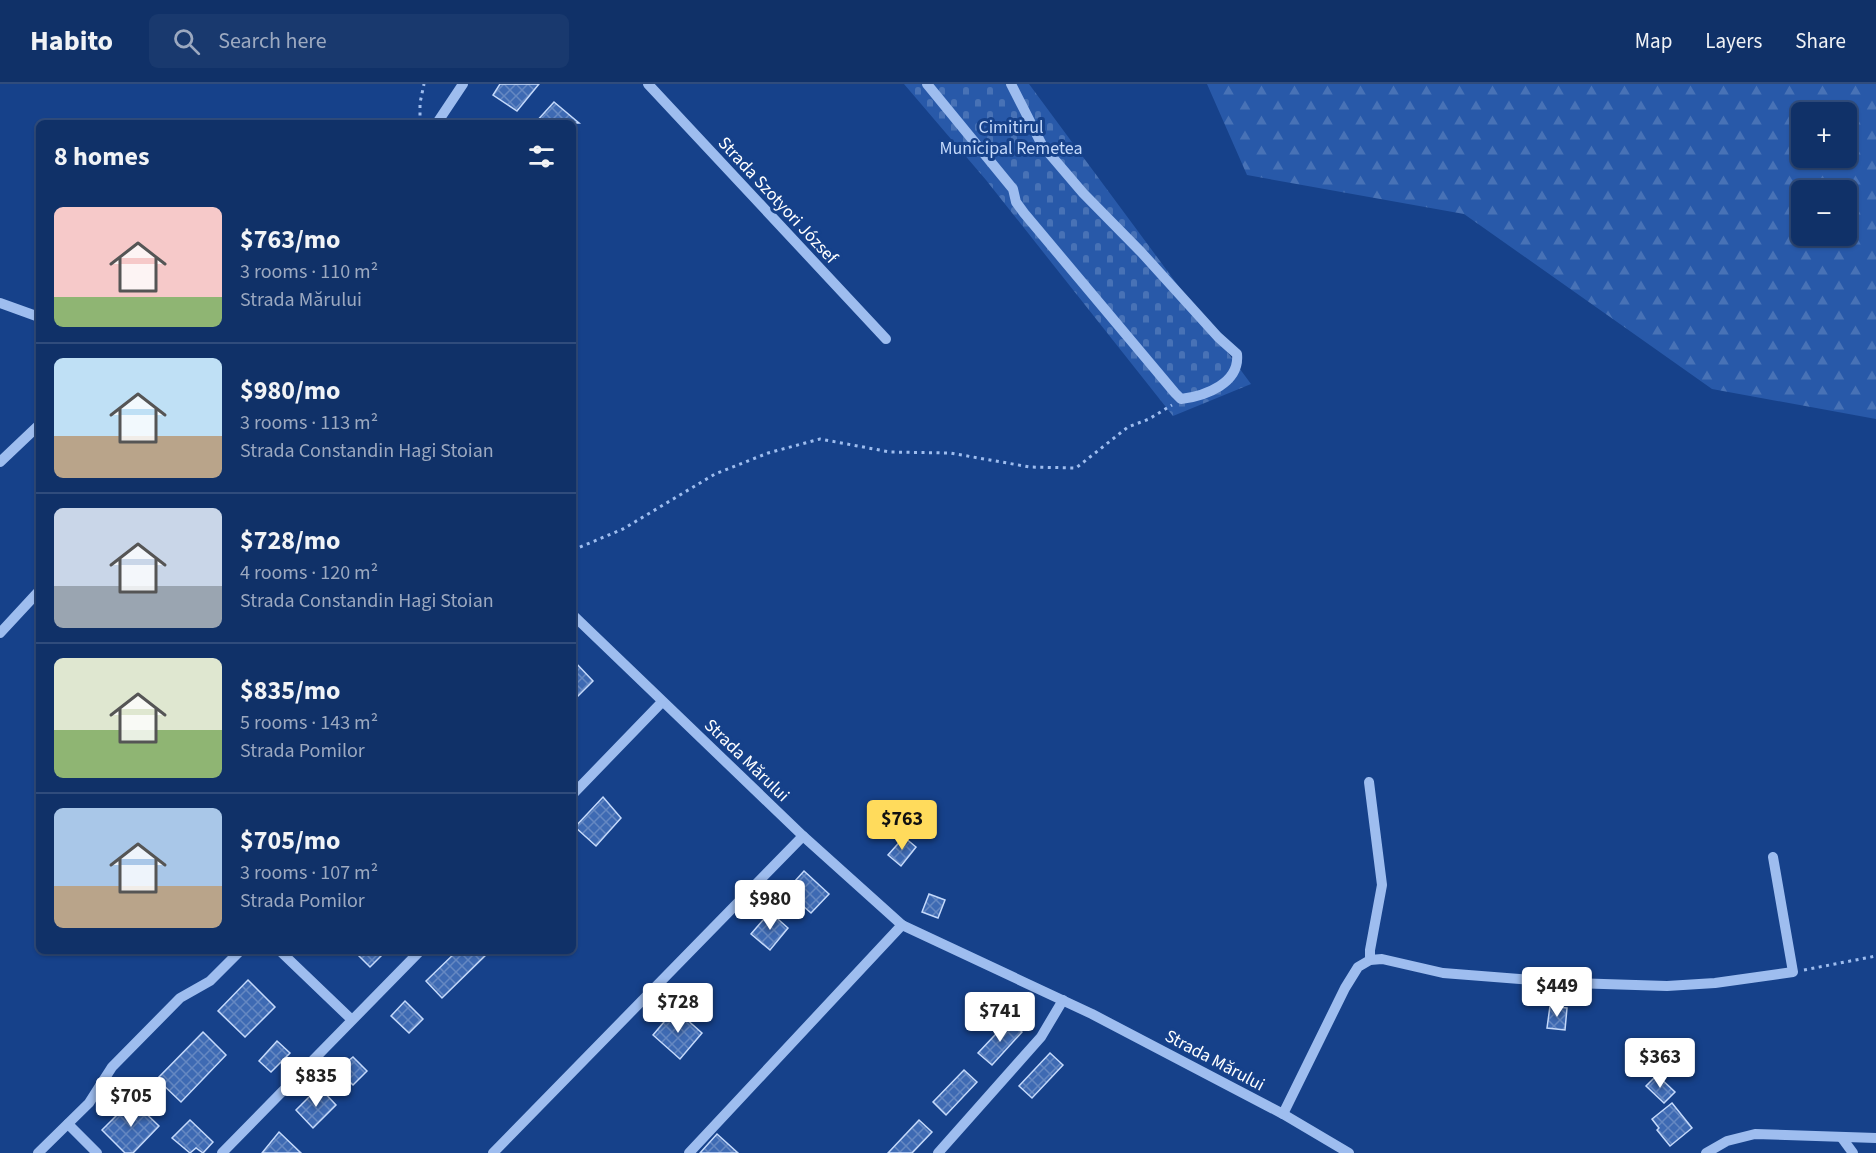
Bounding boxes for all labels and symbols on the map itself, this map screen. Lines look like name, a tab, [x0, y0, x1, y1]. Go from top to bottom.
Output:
park label: Cimitirul Municipal Remetea	[939, 115, 1083, 161]
street label: Strada Szotyori József	[712, 131, 844, 270]
street label: Strada Mărului	[698, 713, 795, 808]
pin: $763	[866, 800, 938, 851]
pin: $980	[734, 880, 806, 931]
pin: $449	[1521, 967, 1593, 1018]
pin: $728	[642, 983, 714, 1034]
pin: $741	[964, 992, 1036, 1043]
street label: Strada Mărului	[1160, 1024, 1269, 1097]
pin: $363	[1624, 1038, 1696, 1089]
pin: $835	[280, 1057, 352, 1108]
pin: $705	[95, 1077, 167, 1128]

